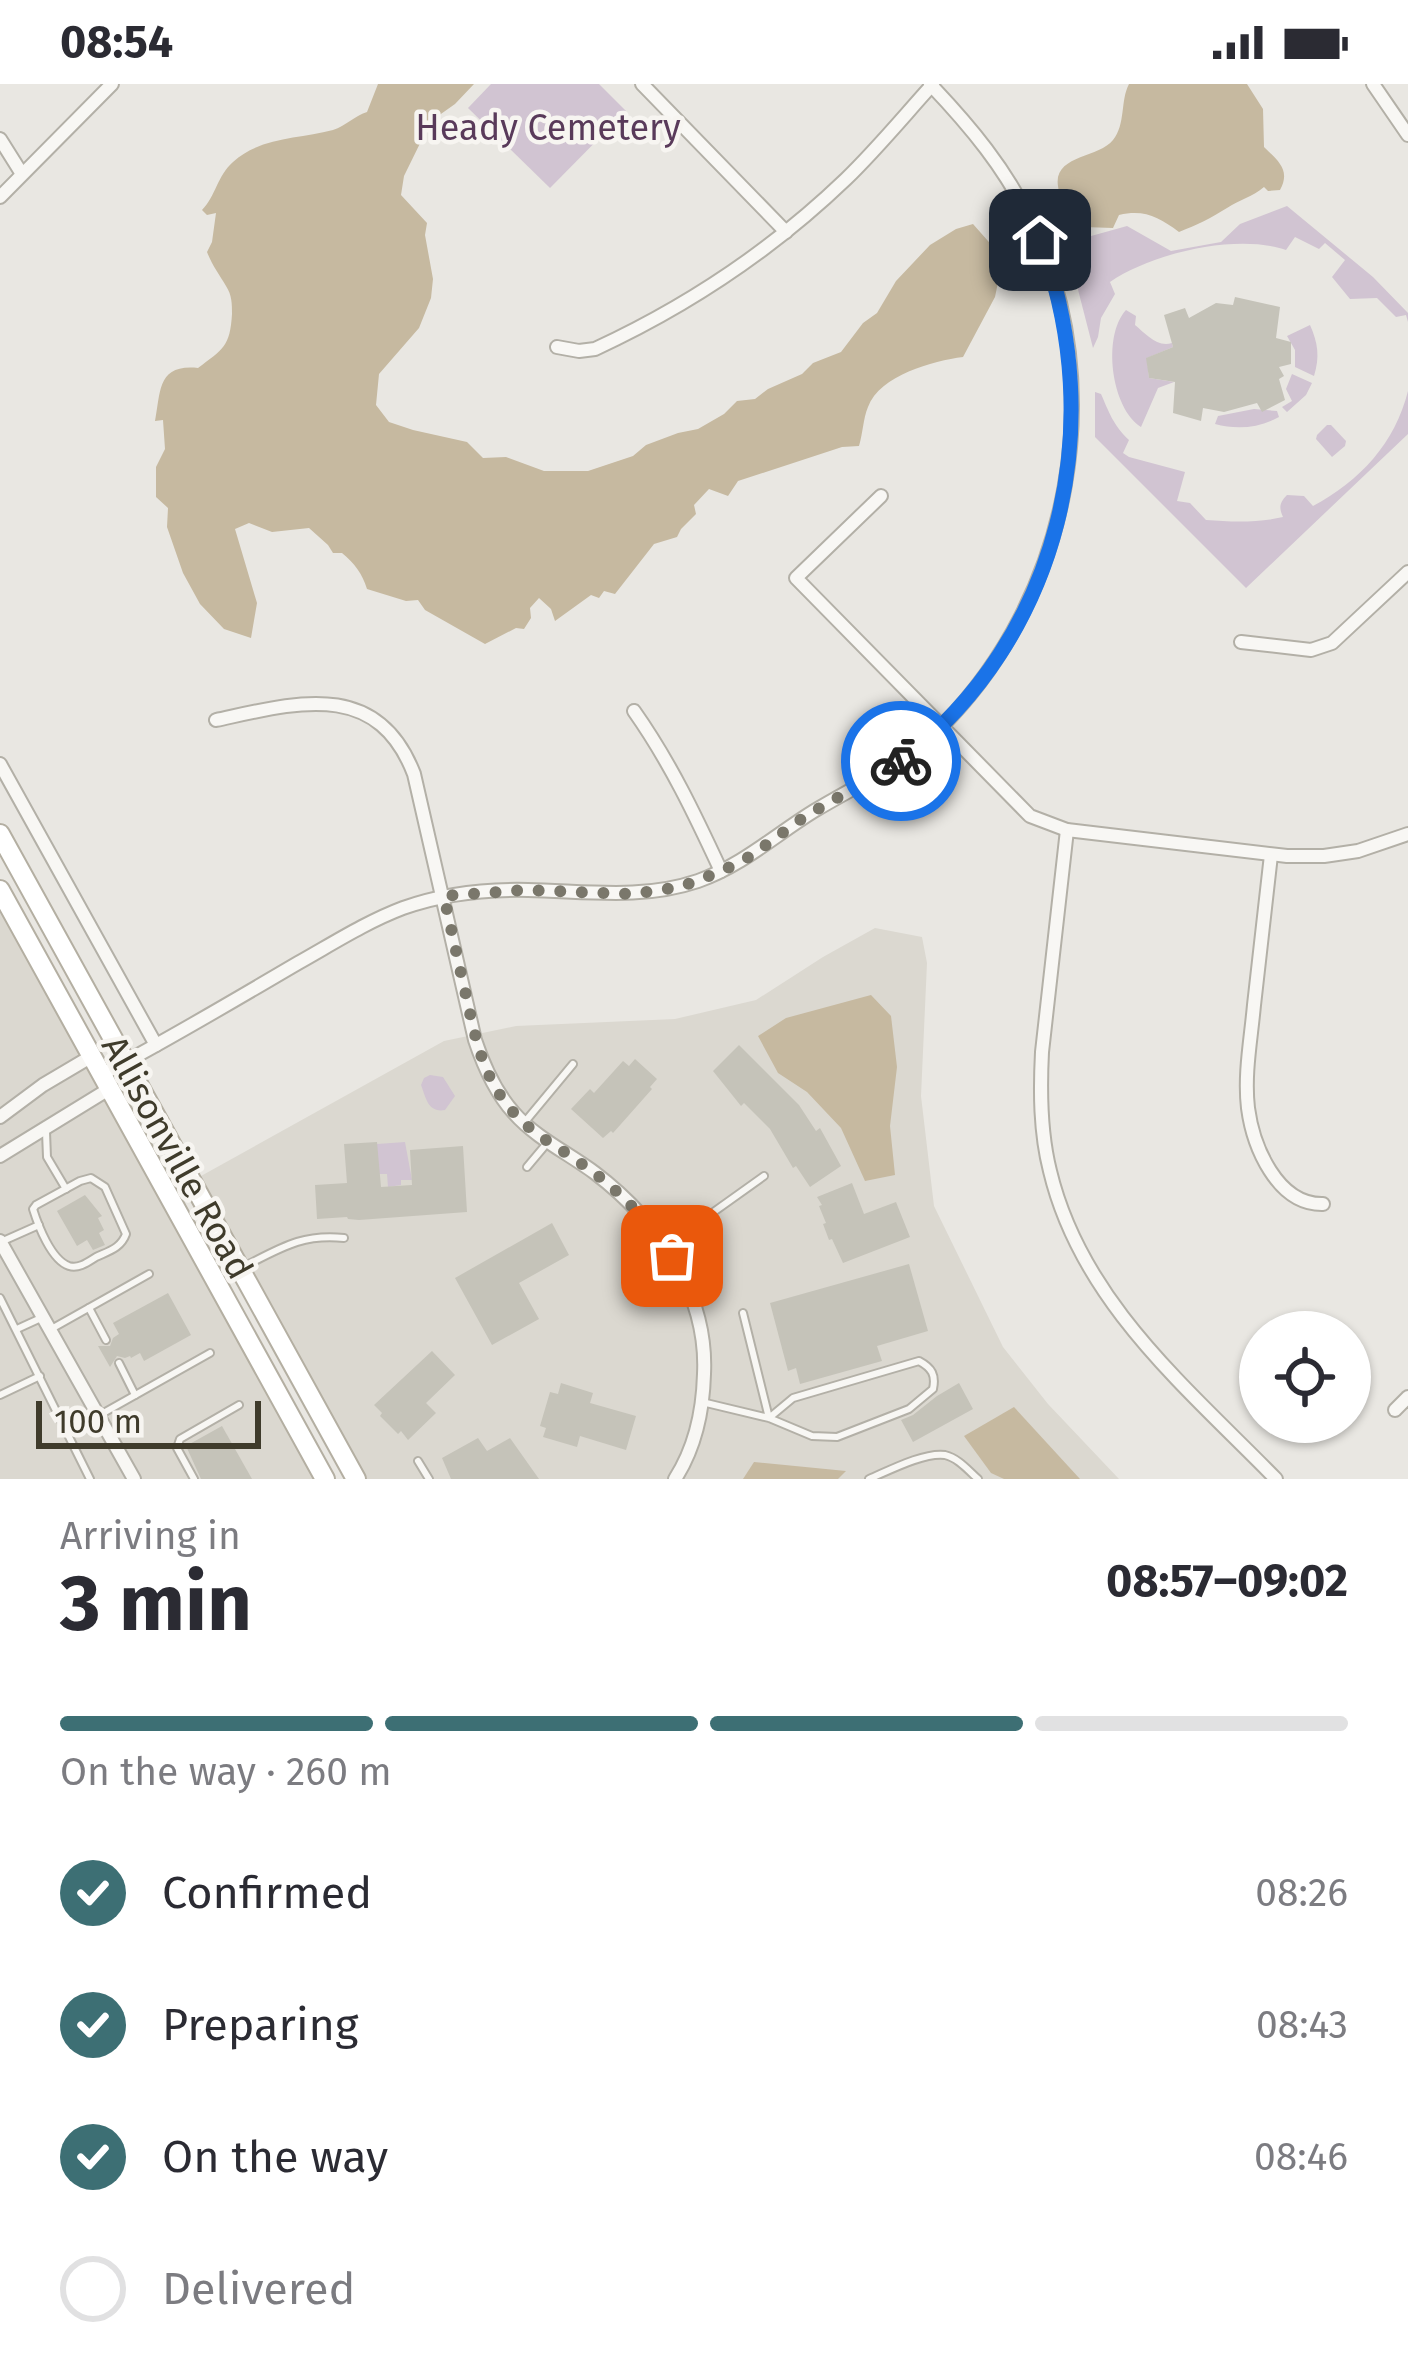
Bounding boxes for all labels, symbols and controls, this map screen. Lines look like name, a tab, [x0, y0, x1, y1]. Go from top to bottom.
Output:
text: 08:54	[60, 15, 173, 69]
park label: Heady Cemetery	[415, 106, 681, 150]
pin	[989, 189, 1091, 291]
icon: home	[1007, 207, 1073, 273]
courier	[841, 701, 961, 821]
icon: bike	[868, 728, 934, 794]
street label: Allisonville Road	[92, 1028, 262, 1287]
pin	[621, 1205, 723, 1307]
icon: bag	[639, 1223, 705, 1289]
map controls	[1239, 1311, 1371, 1443]
button: locate	[1239, 1311, 1371, 1443]
scale bar	[36, 1395, 261, 1448]
text: 100 m	[54, 1402, 142, 1442]
text: Arriving in	[60, 1513, 241, 1559]
text: 08:57–09:02	[1106, 1554, 1348, 1608]
text: 3 min	[60, 1557, 252, 1651]
text: On the way · 260 m	[60, 1749, 392, 1795]
icon: check	[60, 1860, 126, 1926]
text: Confirmed	[162, 1866, 372, 1920]
text: 08:26	[1255, 1870, 1348, 1916]
icon: check	[60, 1992, 126, 2058]
text: Preparing	[162, 1998, 358, 2052]
text: 08:43	[1256, 2002, 1348, 2048]
icon: check	[60, 2124, 126, 2190]
text: On the way	[162, 2130, 388, 2184]
text: 08:46	[1254, 2134, 1348, 2180]
text: Delivered	[162, 2262, 355, 2316]

